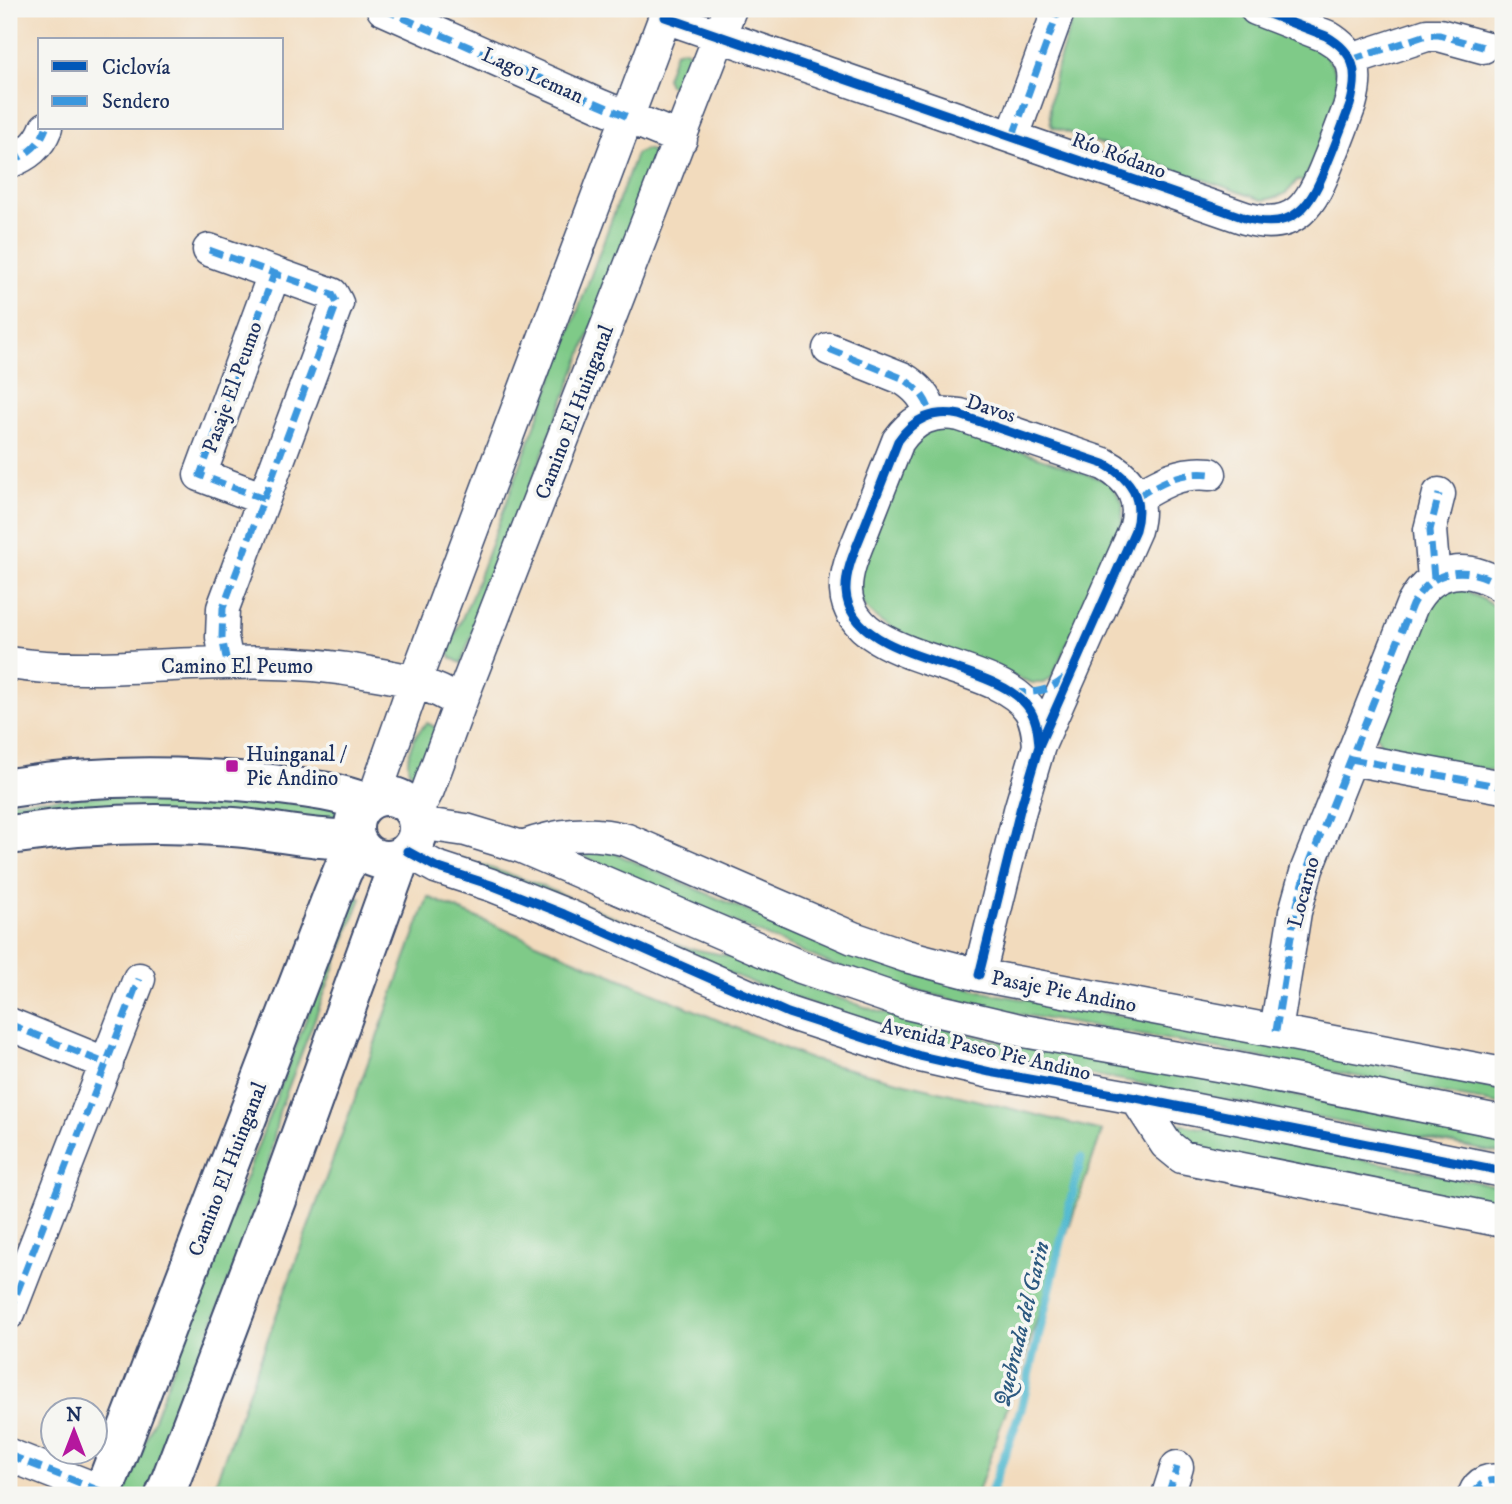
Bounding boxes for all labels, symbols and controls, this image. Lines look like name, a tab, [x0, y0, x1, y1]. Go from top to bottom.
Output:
legend	[38, 38, 284, 130]
street label: Lago Leman	[478, 42, 587, 110]
text: Ciclovía	[102, 55, 170, 81]
text: Sendero	[102, 89, 170, 115]
street label: Río Ródano	[1068, 127, 1169, 185]
street label: Pasaje El Peumo	[197, 318, 269, 456]
street label: Camino El Huinganal	[530, 321, 620, 503]
street label: Davos	[962, 389, 1019, 429]
street label: Camino El Peumo	[161, 654, 313, 680]
place label: Huinganal / Pie Andino	[246, 742, 348, 792]
marker: Huinganal / Pie Andino	[224, 758, 240, 774]
street label: Locarno	[1282, 854, 1326, 931]
street label: Pasaje Pie Andino	[989, 965, 1139, 1019]
street label: Avenida Paseo Pie Andino	[878, 1013, 1093, 1087]
street label: Camino El Huinganal	[183, 1078, 273, 1260]
water label: Quebrada del Garin	[988, 1238, 1057, 1410]
north arrow	[38, 1396, 108, 1466]
text: N	[66, 1404, 82, 1427]

